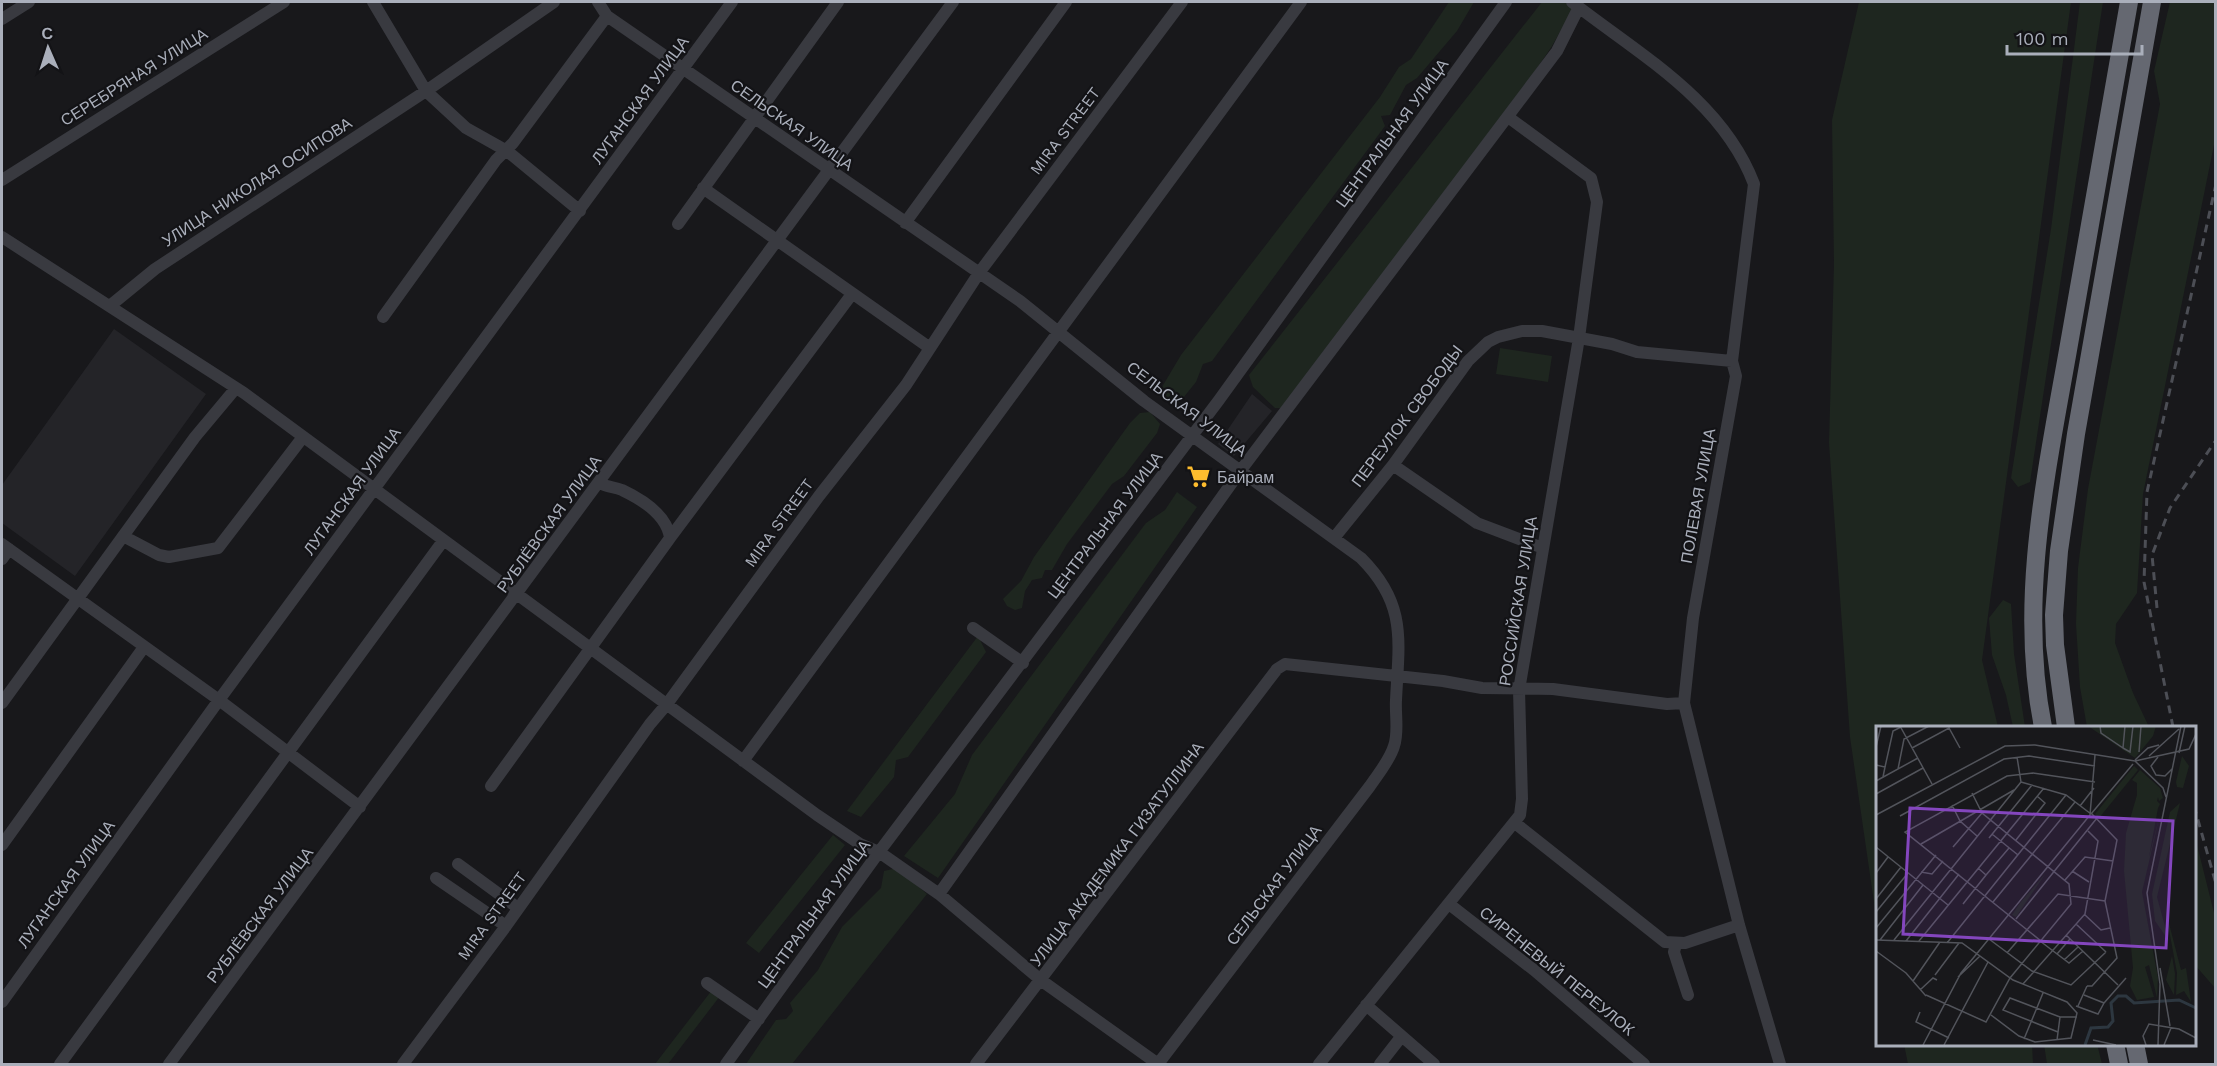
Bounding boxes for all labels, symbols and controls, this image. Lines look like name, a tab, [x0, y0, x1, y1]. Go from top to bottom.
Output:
north arrow	[18, 18, 78, 78]
scale bar	[2007, 18, 2142, 56]
text: С	[41, 24, 54, 43]
street label: СЕРЕБРЯНАЯ УЛИЦА	[57, 24, 211, 130]
text: 100 m	[2016, 28, 2069, 49]
street label: ЛУГАНСКАЯ УЛИЦА	[587, 32, 693, 168]
street label: ЦЕНТРАЛЬНАЯ УЛИЦА	[1332, 55, 1452, 211]
street label: СЕЛЬСКАЯ УЛИЦА	[727, 75, 857, 175]
street label: MIRA STREET	[1026, 83, 1104, 178]
street label: УЛИЦА НИКОЛАЯ ОСИПОВА	[159, 113, 356, 251]
street label: ПЕРЕУЛОК СВОБОДЫ	[1348, 341, 1466, 491]
street label: СЕЛЬСКАЯ УЛИЦА	[1123, 358, 1251, 461]
street label: ЛУГАНСКАЯ УЛИЦА	[299, 423, 405, 559]
street label: ПОЛЕВАЯ УЛИЦА	[1677, 427, 1719, 565]
street label: ЦЕНТРАЛЬНАЯ УЛИЦА	[1044, 448, 1167, 602]
street label: РУБЛЁВСКАЯ УЛИЦА	[493, 451, 605, 596]
supermarket icon: Байрам	[1186, 464, 1212, 490]
place label: Байрам	[1217, 468, 1274, 487]
street label: MIRA STREET	[741, 475, 818, 571]
street label: РОССИЙСКАЯ УЛИЦА	[1495, 514, 1541, 687]
inset map	[1876, 726, 2196, 1045]
street label: УЛИЦА АКАДЕМИКА ГИЗАТУЛЛИНА	[1026, 738, 1208, 970]
street label: ЛУГАНСКАЯ УЛИЦА	[13, 816, 119, 952]
street label: СЕЛЬСКАЯ УЛИЦА	[1223, 821, 1326, 949]
street label: ЦЕНТРАЛЬНАЯ УЛИЦА	[754, 836, 874, 992]
street label: РУБЛЁВСКАЯ УЛИЦА	[203, 843, 317, 987]
street label: MIRA STREET	[454, 868, 531, 964]
street label: СИРЕНЕВЫЙ ПЕРЕУЛОК	[1476, 903, 1639, 1040]

